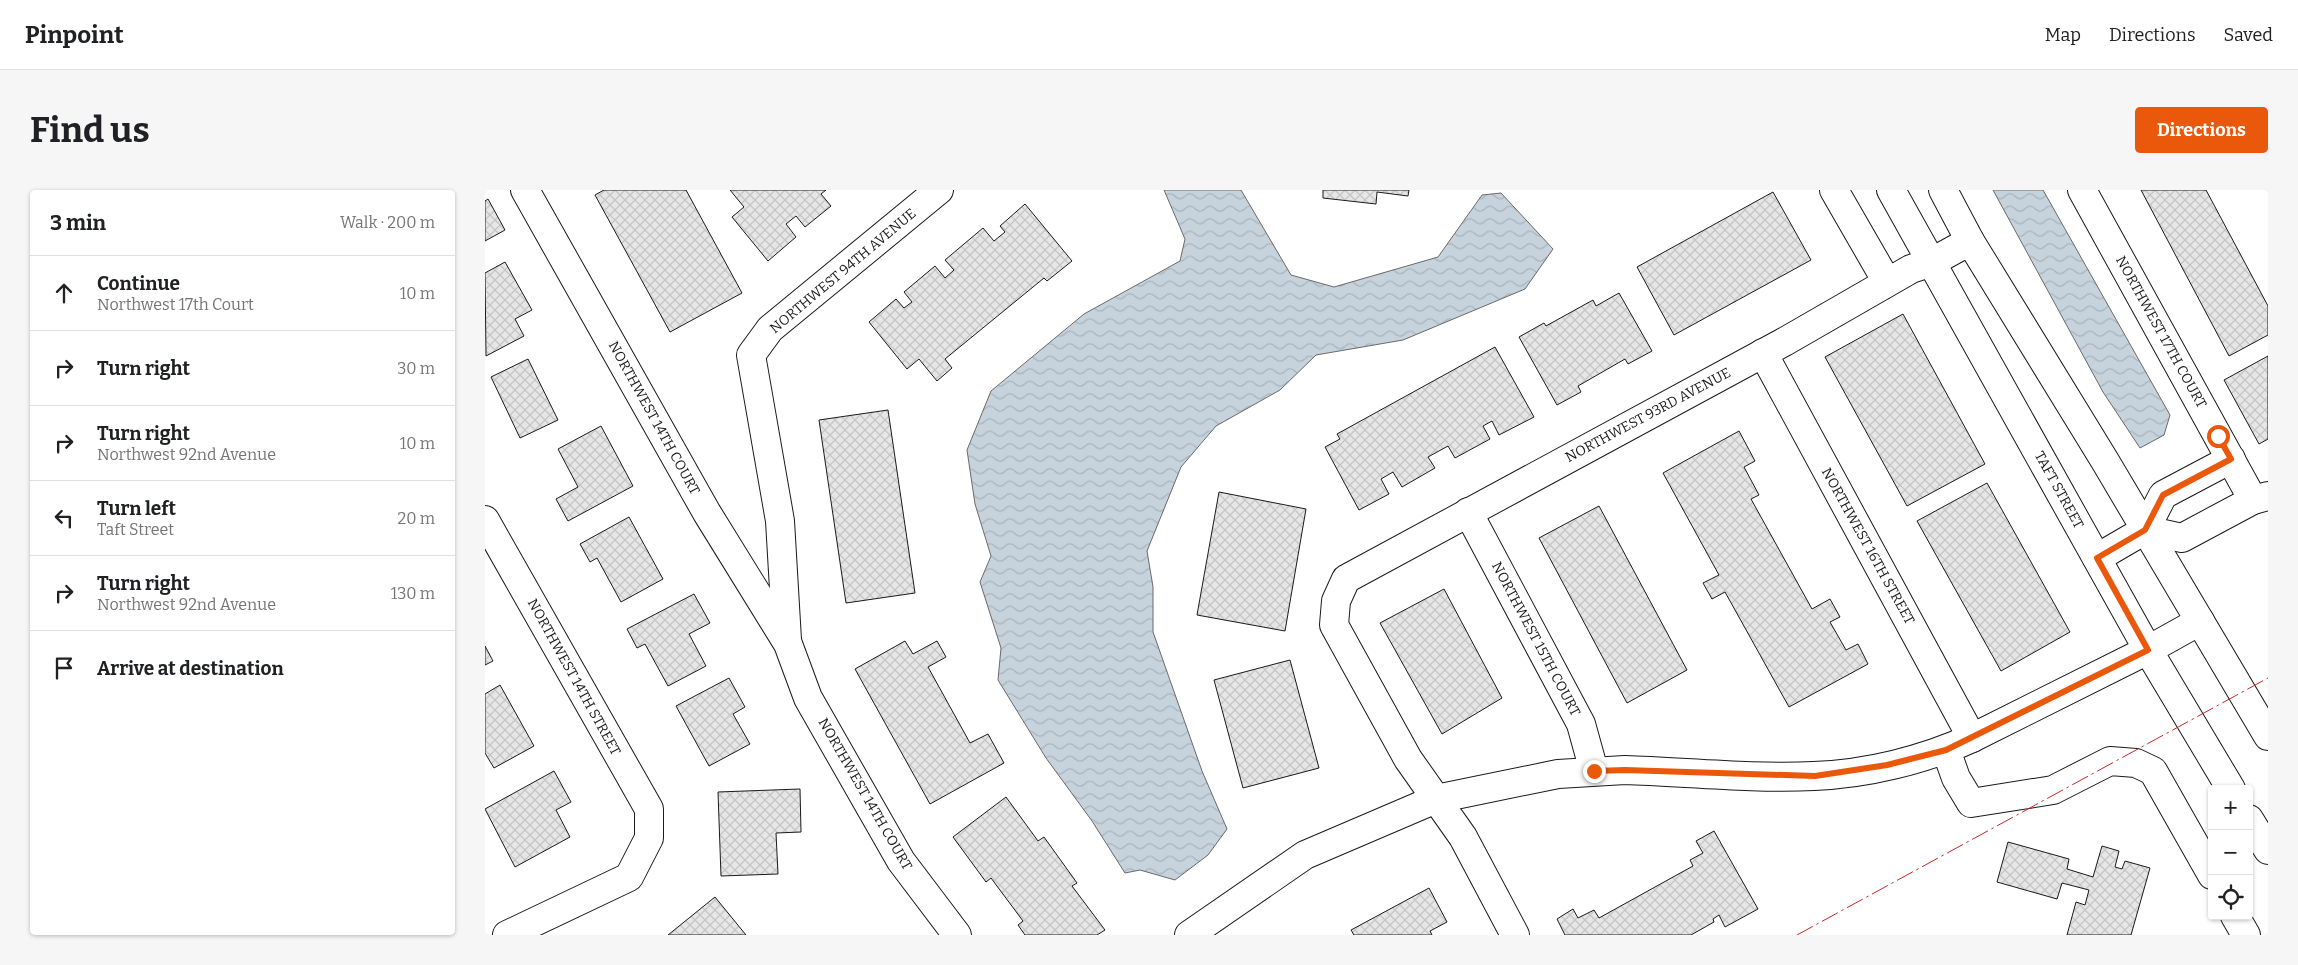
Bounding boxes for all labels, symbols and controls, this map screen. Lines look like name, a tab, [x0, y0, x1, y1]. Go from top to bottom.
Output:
text: Pinpoint	[25, 21, 124, 49]
text: Map	[2045, 24, 2081, 46]
text: Directions	[2109, 24, 2196, 46]
text: Saved	[2224, 24, 2273, 46]
button: Directions	[2135, 107, 2268, 153]
text: Find us	[30, 109, 150, 151]
street label: NORTHWEST 94TH AVENUE	[766, 205, 920, 337]
text: 3 min	[50, 210, 106, 236]
text: Walk · 200 m	[340, 213, 435, 232]
street label: NORTHWEST 17TH COURT	[2112, 253, 2210, 411]
text: Continue	[97, 272, 180, 295]
icon: ahead	[50, 279, 78, 307]
text: 10 m	[400, 284, 435, 303]
text: Northwest 17th Court	[97, 295, 254, 314]
street label: NORTHWEST 14TH COURT	[605, 338, 703, 498]
icon: right	[50, 354, 78, 382]
text: Turn right	[97, 357, 190, 380]
text: 30 m	[397, 359, 435, 378]
street label: NORTHWEST 93RD AVENUE	[1562, 364, 1734, 466]
text: Turn right	[97, 422, 190, 445]
route start	[2207, 425, 2230, 448]
icon: right	[50, 429, 78, 457]
text: 10 m	[400, 434, 435, 453]
text: Northwest 92nd Avenue	[97, 445, 276, 464]
street label: TAFT STREET	[2031, 449, 2087, 531]
street label: NORTHWEST 16TH STREET	[1818, 465, 1918, 627]
text: Turn left	[97, 497, 176, 520]
icon: left	[50, 504, 78, 532]
text: 20 m	[398, 509, 435, 528]
text: Taft Street	[97, 520, 174, 539]
street label: NORTHWEST 15TH COURT	[1488, 559, 1584, 719]
text: Turn right	[97, 572, 190, 595]
icon: right	[50, 579, 78, 607]
text: 130 m	[391, 584, 435, 603]
text: Northwest 92nd Avenue	[97, 595, 276, 614]
street label: NORTHWEST 14TH STREET	[524, 596, 624, 758]
icon: arrive	[50, 654, 78, 682]
text: Arrive at destination	[97, 657, 284, 680]
street label: NORTHWEST 14TH COURT	[814, 715, 916, 873]
route end	[1583, 760, 1606, 783]
map controls	[2208, 785, 2253, 920]
button: +	[2208, 785, 2253, 830]
button: −	[2208, 830, 2253, 875]
button: locate	[2208, 875, 2253, 920]

